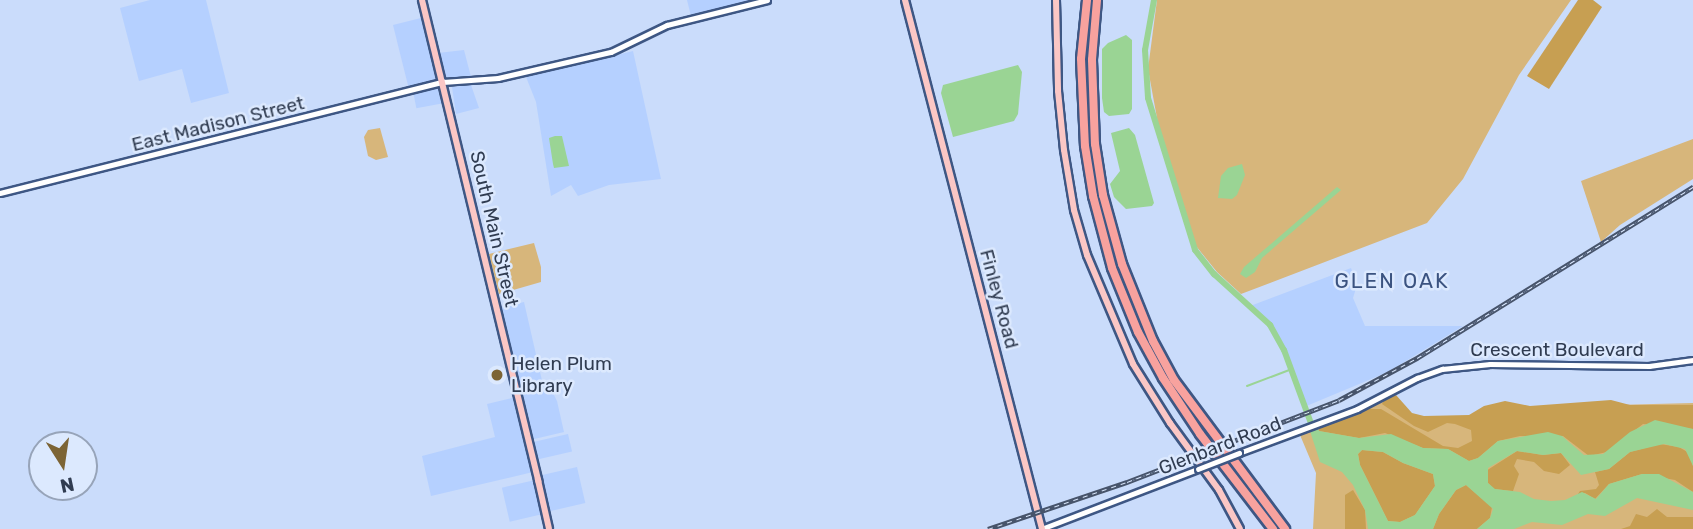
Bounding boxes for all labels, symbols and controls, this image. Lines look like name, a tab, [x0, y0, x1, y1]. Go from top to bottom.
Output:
street label: East Madison Street	[129, 92, 307, 156]
street label: South Main Street	[465, 149, 523, 309]
street label: Finley Road	[975, 247, 1023, 351]
district label: GLEN OAK	[1335, 268, 1449, 294]
street label: Crescent Boulevard	[1470, 339, 1644, 361]
place label: Helen Plum Library	[511, 353, 612, 397]
marker: Helen Plum Library	[489, 367, 505, 383]
street label: Glenbard Road	[1155, 412, 1285, 480]
north arrow	[28, 431, 98, 501]
text: N	[58, 472, 76, 498]

